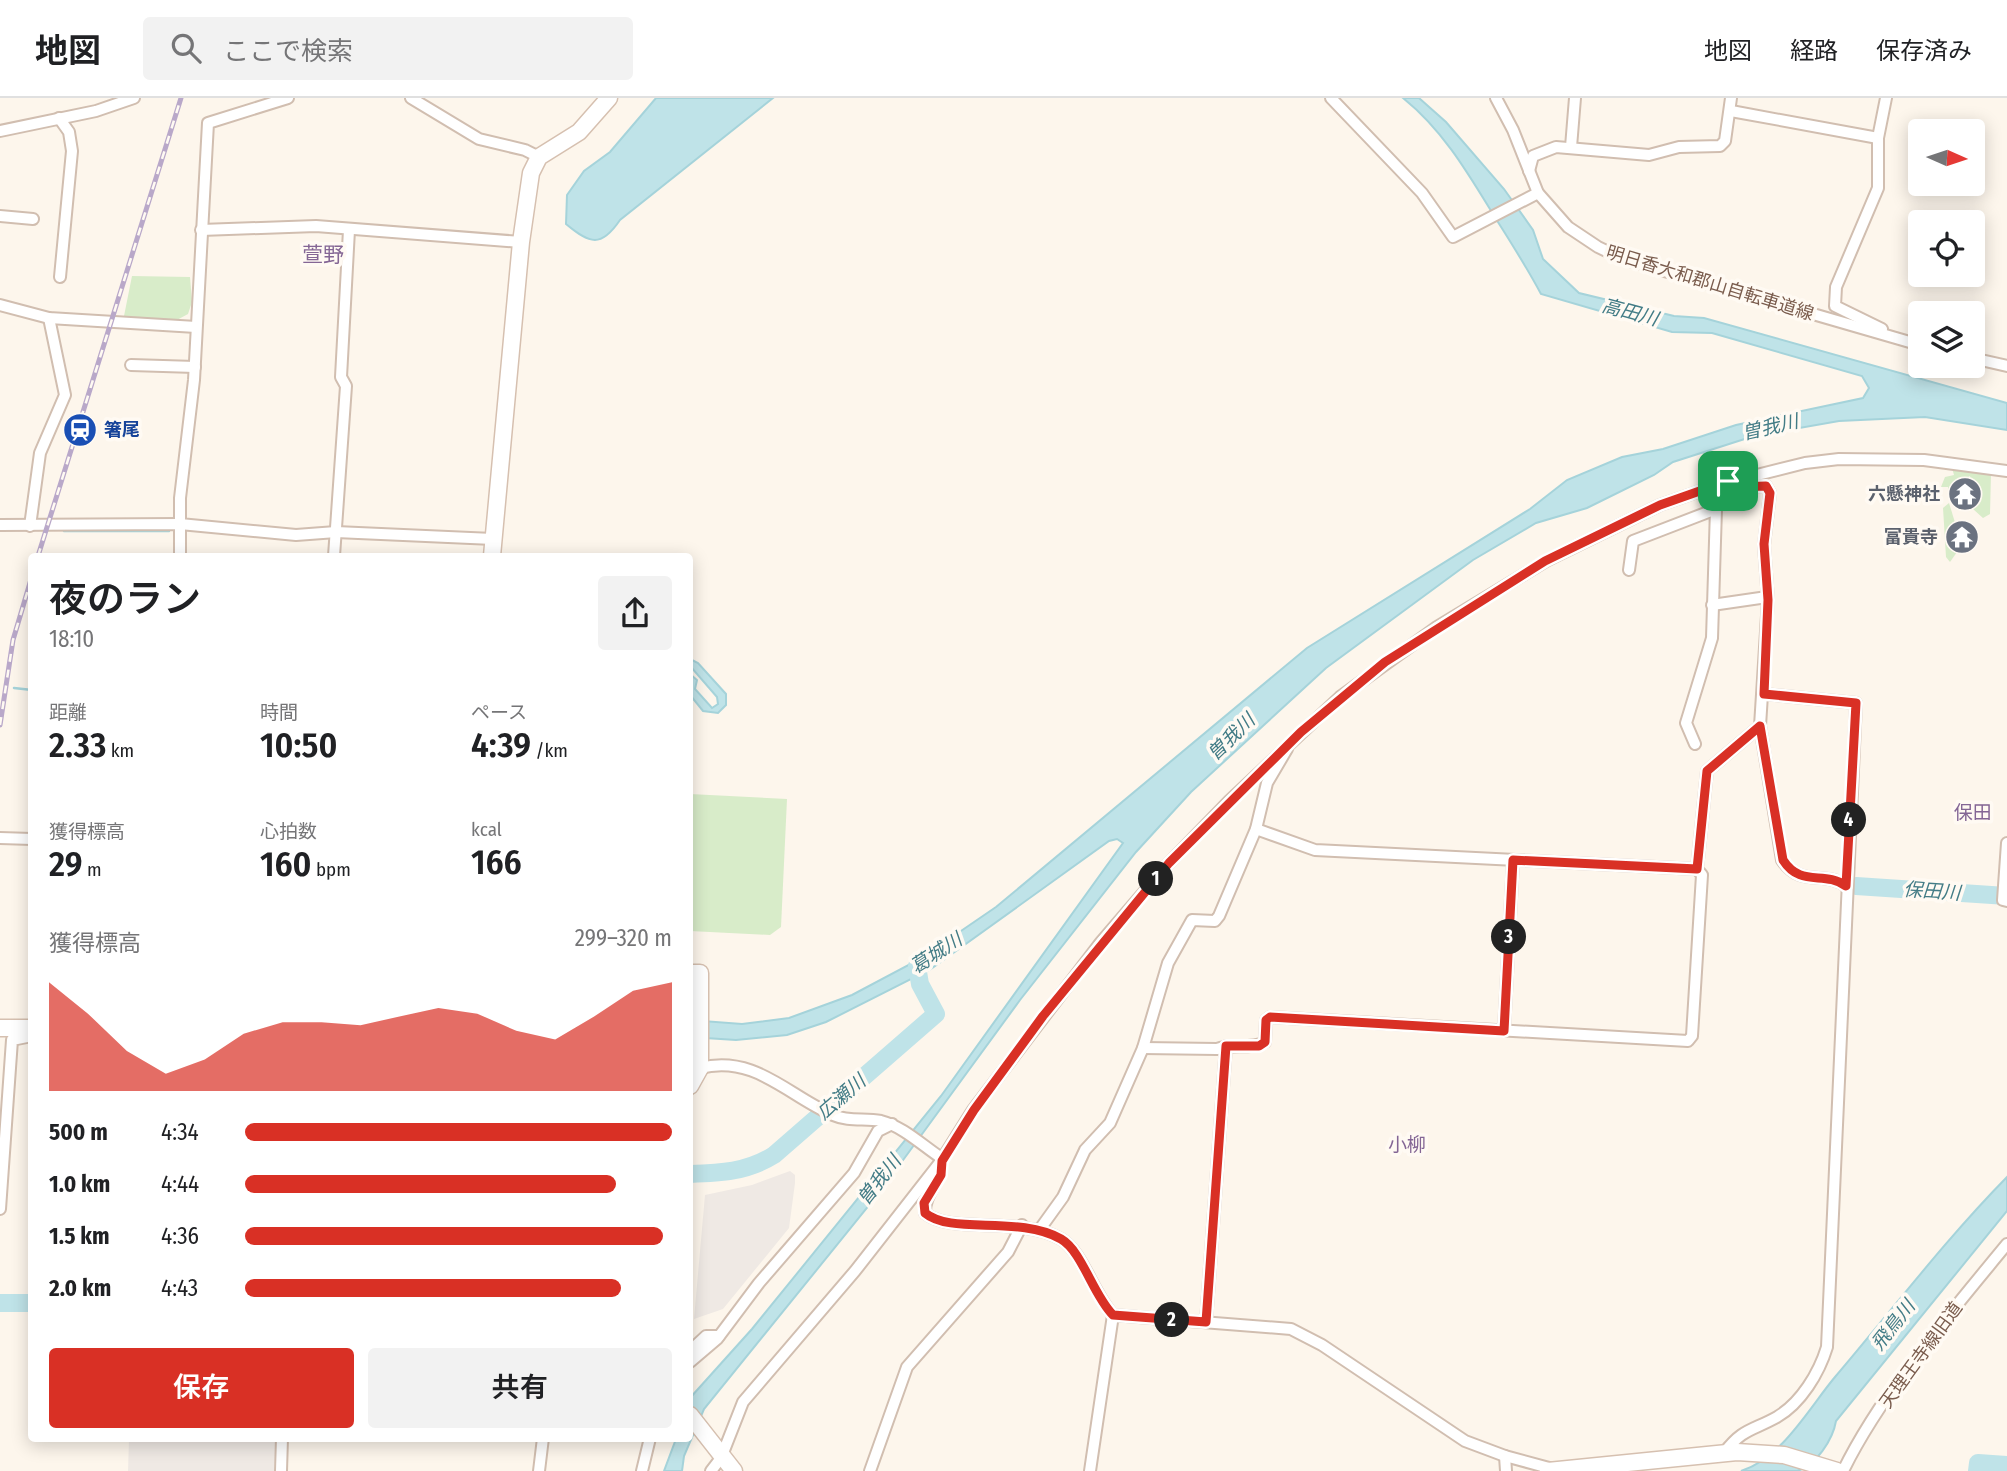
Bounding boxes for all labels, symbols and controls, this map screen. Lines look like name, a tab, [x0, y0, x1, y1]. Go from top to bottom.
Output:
search box	[143, 17, 633, 80]
icon: search	[167, 29, 205, 67]
text: 地図	[35, 31, 101, 71]
text: ここで検索	[223, 36, 353, 67]
text: 地図	[1704, 37, 1752, 65]
text: 経路	[1790, 37, 1838, 65]
text: 保存済み	[1876, 37, 1972, 65]
north arrow	[1908, 119, 1984, 196]
map controls	[1908, 119, 1985, 378]
button: locate	[1908, 210, 1985, 287]
street label: 明日香大和郡山自転車道線	[1604, 241, 1816, 325]
district label: 萱野	[302, 242, 344, 268]
water label: 高田川	[1599, 294, 1662, 331]
button: layers	[1908, 301, 1985, 378]
water label: 曽我川	[1740, 409, 1802, 445]
station icon: 箸尾	[61, 411, 99, 449]
place label: 箸尾	[104, 419, 140, 441]
pin	[1698, 451, 1758, 511]
icon: arrive	[1709, 462, 1747, 500]
temple icon: 六懸神社	[1946, 475, 1984, 513]
place label: 六懸神社	[1868, 483, 1940, 505]
temple icon: 富貴寺	[1943, 518, 1981, 556]
place label: 富貴寺	[1884, 526, 1938, 548]
text: 夜のラン	[49, 576, 201, 622]
button: share	[598, 576, 672, 650]
text: 18:10	[49, 625, 94, 653]
text: 距離	[49, 701, 87, 724]
text: 時間	[260, 701, 298, 724]
text: ペース	[471, 701, 527, 724]
water label: 曽我川	[1203, 708, 1261, 765]
text: 2.33	[49, 724, 106, 766]
text: 10:50	[260, 724, 337, 766]
text: 4:39	[471, 724, 531, 766]
text: km	[106, 739, 134, 762]
text: /km	[531, 739, 568, 762]
district label: 保田	[1954, 801, 1992, 824]
pin: 4	[1832, 802, 1867, 838]
text: 4	[1844, 808, 1853, 831]
text: kcal	[471, 818, 502, 841]
text: 獲得標高	[49, 820, 125, 843]
text: 心拍数	[260, 820, 317, 843]
text: 166	[471, 841, 522, 883]
text: 29	[49, 843, 83, 885]
text: 160	[260, 843, 312, 885]
text: m	[83, 858, 102, 881]
text: bpm	[312, 858, 351, 881]
pin: 1	[1138, 862, 1174, 896]
text: 1	[1151, 867, 1160, 890]
water label: 保田川	[1903, 878, 1963, 905]
pin: 3	[1492, 920, 1526, 954]
text: 299–320 m	[575, 924, 672, 952]
text: 3	[1504, 925, 1513, 948]
water label: 葛城川	[906, 927, 968, 978]
text: 獲得標高	[49, 929, 141, 957]
water label: 広瀬川	[812, 1068, 872, 1124]
text: 500 m	[49, 1118, 108, 1146]
text: 4:34	[161, 1118, 199, 1146]
district label: 小柳	[1388, 1133, 1426, 1156]
water label: 曽我川	[852, 1149, 907, 1210]
text: 1.0 km	[49, 1170, 110, 1198]
text: 4:44	[161, 1170, 199, 1198]
text: 1.5 km	[49, 1222, 110, 1250]
text: 4:36	[161, 1222, 199, 1250]
text: 2.0 km	[49, 1274, 111, 1302]
text: 4:43	[161, 1274, 198, 1302]
water label: 飛鳥川	[1866, 1294, 1921, 1355]
street label: 天理王寺線旧道	[1875, 1298, 1967, 1412]
pin: 2	[1154, 1302, 1190, 1338]
text: 2	[1167, 1308, 1176, 1331]
button: 保存	[49, 1348, 354, 1428]
button: 共有	[368, 1348, 672, 1428]

